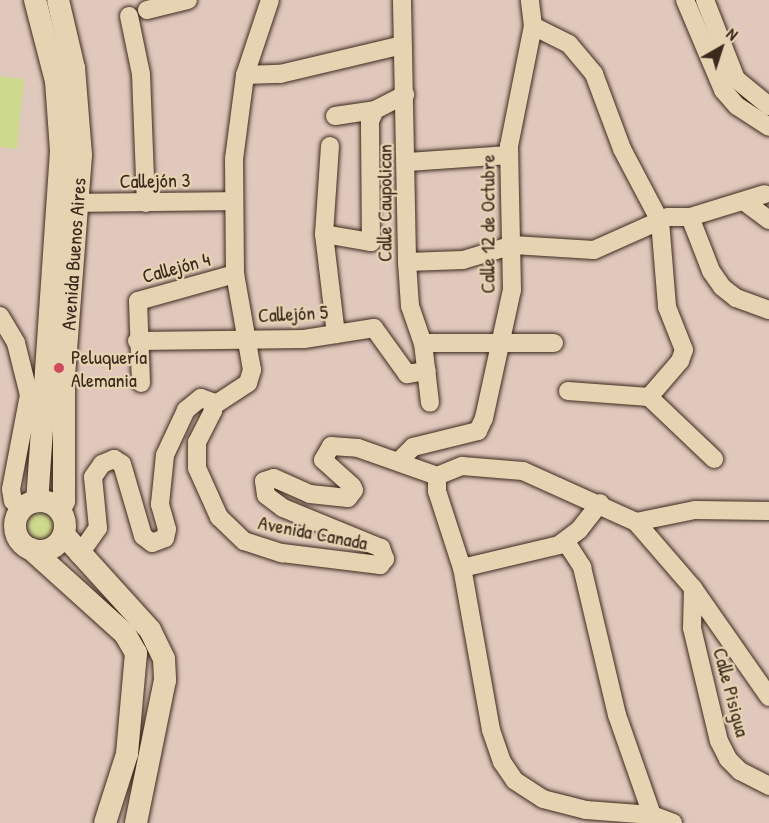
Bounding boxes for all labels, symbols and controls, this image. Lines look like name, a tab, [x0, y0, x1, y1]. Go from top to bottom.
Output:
north arrow	[691, 18, 751, 78]
text: N	[722, 23, 743, 45]
street label: Calle Caupolican	[372, 144, 396, 262]
street label: Calle 12 de Octubre	[475, 154, 499, 294]
street label: Callejón 3	[119, 167, 191, 193]
street label: Avenida Buenos Aires	[56, 177, 90, 331]
street label: Callejón 4	[139, 246, 213, 288]
street label: Callejón 5	[257, 299, 329, 327]
place label: Peluquería Alemania	[71, 344, 147, 391]
marker: Peluquería Alemania	[52, 361, 66, 375]
street label: Avenida Canada	[256, 510, 370, 554]
street label: Calle Pisigua	[709, 645, 755, 739]

